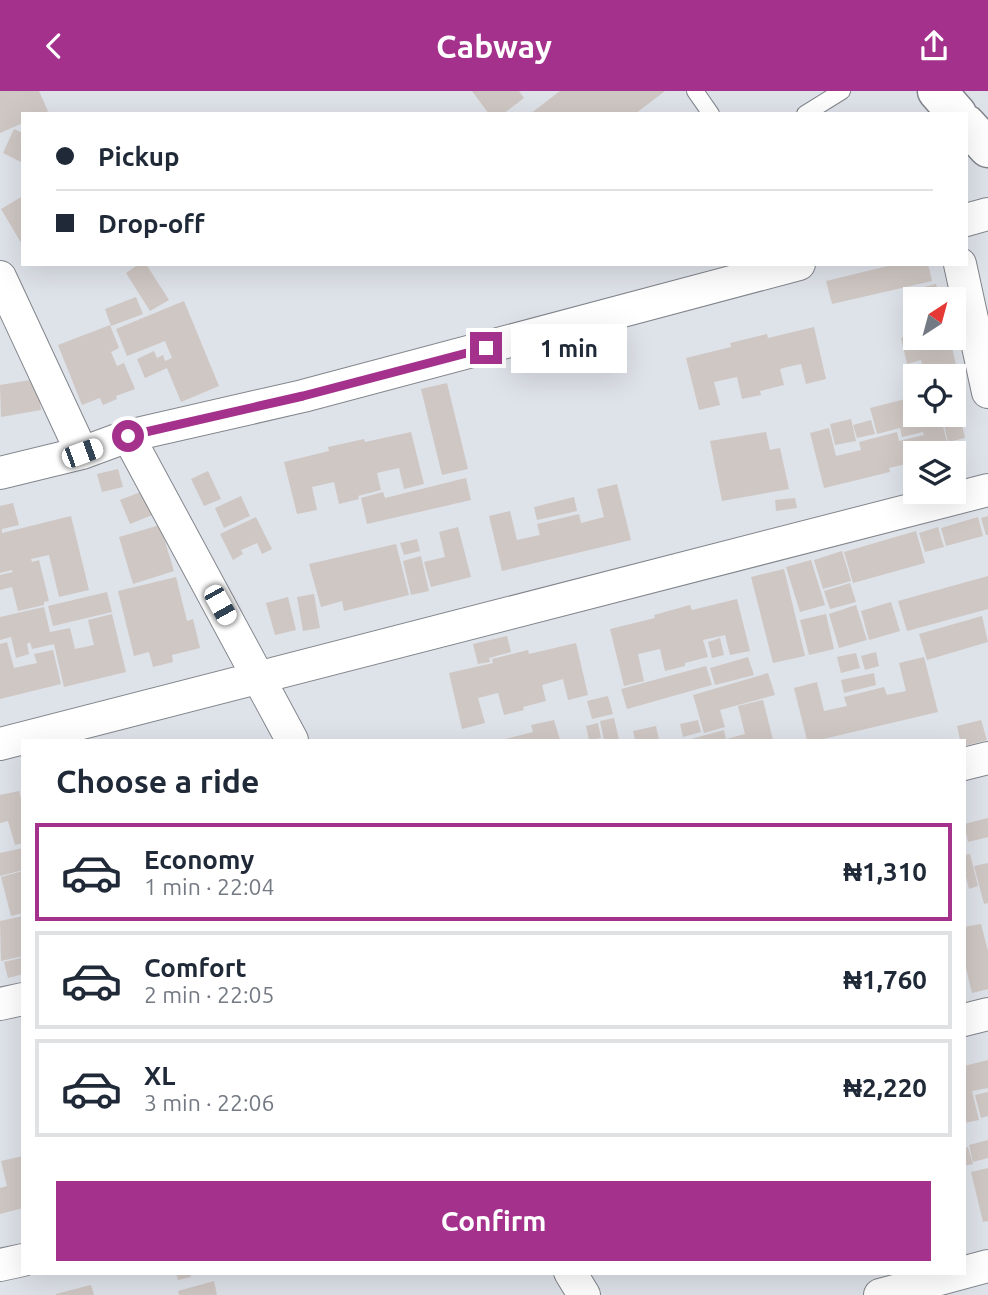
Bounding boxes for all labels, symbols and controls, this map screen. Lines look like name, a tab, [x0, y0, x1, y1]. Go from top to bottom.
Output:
icon: back	[35, 27, 73, 65]
icon: share	[915, 27, 953, 65]
text: Cabway	[436, 28, 552, 64]
text: Pickup	[98, 142, 180, 171]
text: Drop-off	[98, 209, 205, 238]
north arrow	[903, 287, 966, 350]
map controls	[903, 287, 966, 504]
callout: 1 min	[510, 323, 626, 373]
route end	[470, 332, 502, 364]
text: 1 min	[540, 336, 598, 361]
button: locate	[903, 364, 966, 427]
route start	[112, 420, 144, 452]
car	[59, 436, 106, 470]
button: layers	[903, 441, 966, 504]
car	[201, 582, 240, 628]
text: Choose a ride	[56, 763, 259, 799]
icon: car	[60, 841, 123, 904]
text: Economy	[144, 845, 254, 874]
text: ₦1,310	[843, 857, 927, 886]
text: 1 min · 22:04	[144, 874, 275, 899]
icon: car	[60, 949, 123, 1012]
text: Comfort	[144, 953, 247, 982]
text: ₦1,760	[843, 965, 927, 994]
text: 2 min · 22:05	[144, 982, 275, 1007]
icon: car	[60, 1057, 123, 1120]
text: XL	[144, 1061, 175, 1090]
text: ₦2,220	[843, 1073, 927, 1102]
text: 3 min · 22:06	[144, 1090, 275, 1115]
button: Confirm	[56, 1181, 931, 1261]

